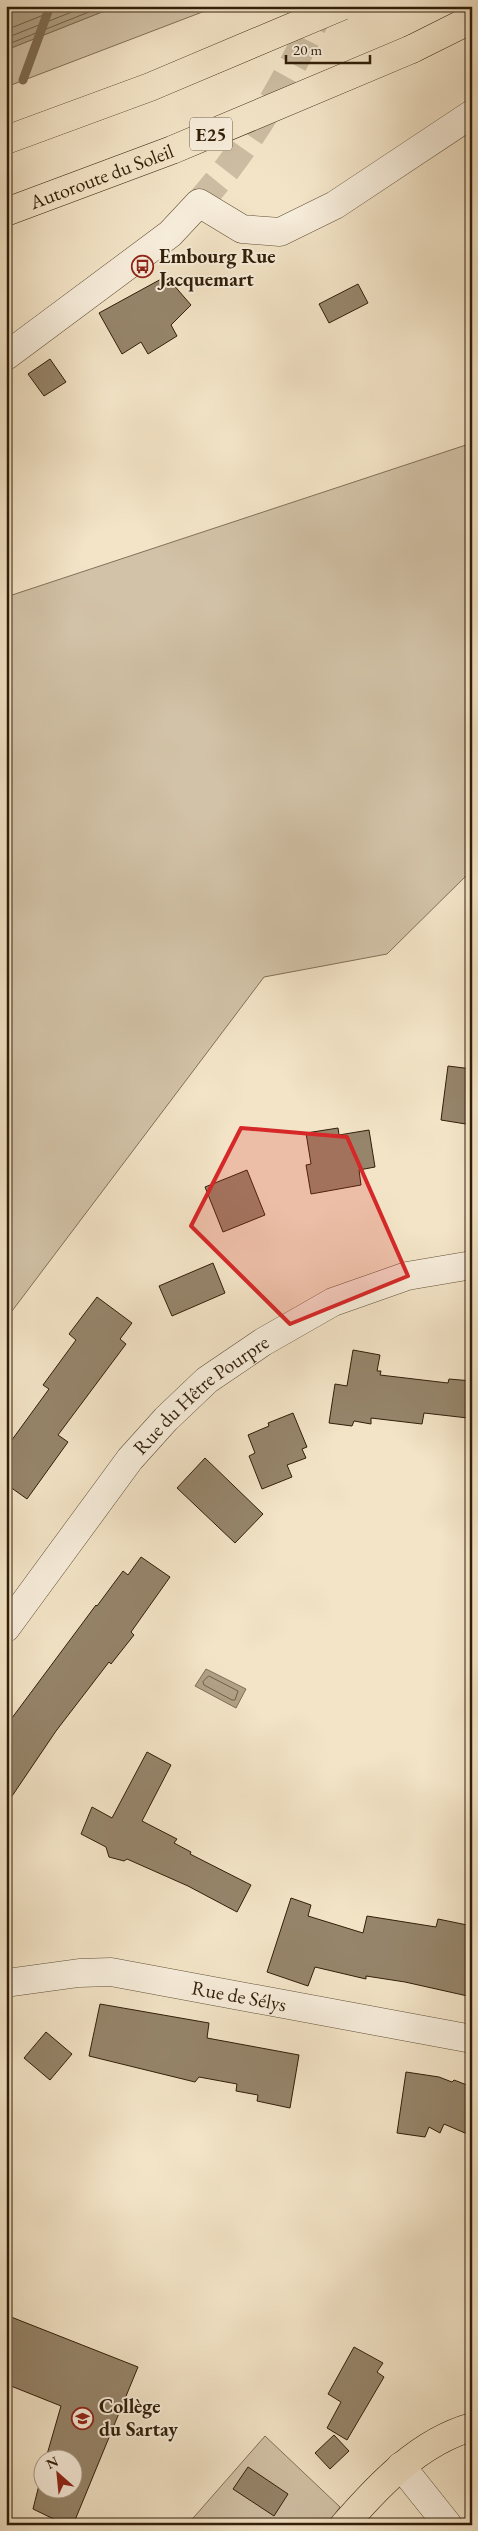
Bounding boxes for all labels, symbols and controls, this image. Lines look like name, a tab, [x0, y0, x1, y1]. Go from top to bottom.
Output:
scale bar	[286, 32, 369, 64]
text: 20 m	[293, 40, 322, 59]
road number: E25	[190, 118, 232, 150]
street label: Autoroute du Soleil	[25, 138, 177, 215]
place label: Embourg Rue Jacquemart	[157, 243, 276, 292]
bus stop icon: Embourg Rue Jacquemart	[131, 255, 155, 279]
street label: Rue du Hêtre Pourpre	[127, 1328, 273, 1460]
street label: Rue de Sélys	[190, 1974, 289, 2017]
place label: Collège du Sartay	[99, 2393, 178, 2442]
school or university icon: Collège du Sartay	[71, 2406, 95, 2430]
north arrow	[32, 2448, 82, 2498]
text: N	[43, 2452, 62, 2473]

